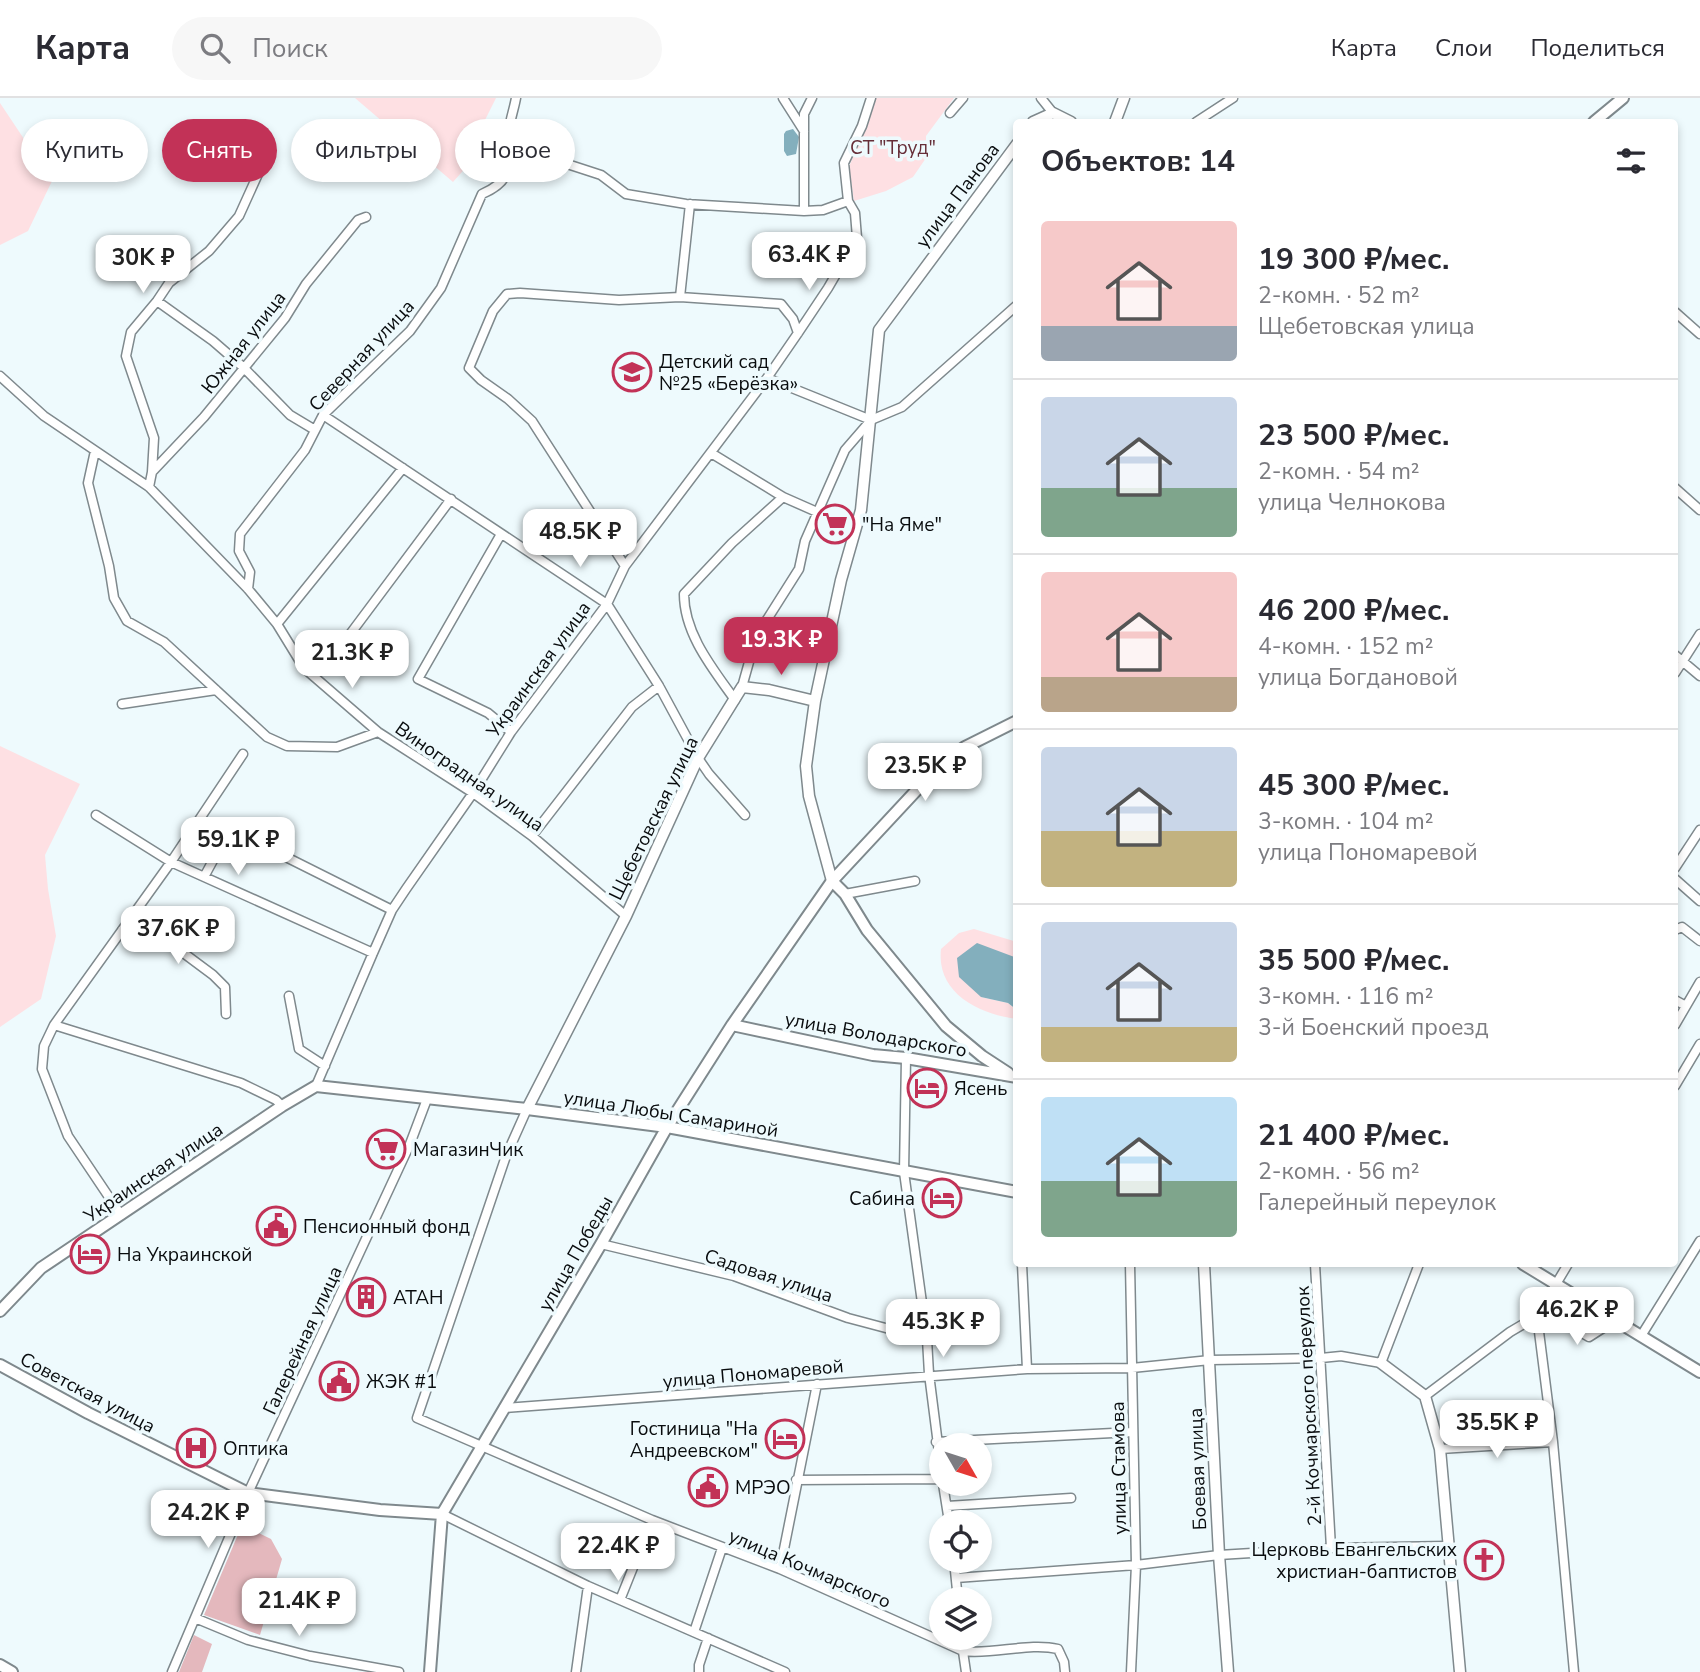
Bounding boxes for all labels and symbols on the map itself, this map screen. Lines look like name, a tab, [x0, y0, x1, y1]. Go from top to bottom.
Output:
park label: СТ "Труд"	[850, 135, 936, 161]
street label: улица Панова	[910, 138, 1006, 253]
pin: 63.4K ₽	[744, 232, 874, 292]
pin: 30K ₽	[94, 236, 192, 295]
street label: Южная улица	[195, 286, 292, 399]
street label: Северная улица	[303, 294, 420, 417]
place label: Детский сад №25 «Берёзка»	[659, 349, 798, 397]
school or university icon: Детский сад №25 «Берёзка»	[611, 351, 653, 393]
supermarket icon: "На Яме"	[814, 503, 856, 545]
pin: 48.5K ₽	[515, 510, 645, 569]
place label: "На Яме"	[862, 512, 942, 538]
street label: Украинская улица	[480, 596, 597, 744]
pin: 19.3K ₽	[716, 618, 846, 677]
pin: 21.3K ₽	[287, 630, 417, 690]
street label: Виноградная улица	[390, 716, 549, 838]
street label: Щебетовская улица	[603, 732, 705, 905]
pin: 23.5K ₽	[860, 744, 990, 803]
pin: 59.1K ₽	[173, 818, 303, 877]
pin: 37.6K ₽	[113, 906, 243, 966]
street label: улица Володарского	[783, 1006, 969, 1064]
hotel icon: Ясень	[906, 1067, 948, 1109]
place label: Ясень	[954, 1076, 1007, 1102]
street label: улица Любы Самариной	[562, 1084, 780, 1144]
street label: Украинская улица	[78, 1117, 228, 1230]
supermarket icon: МагазинЧик	[365, 1128, 407, 1170]
place label: МагазинЧик	[413, 1137, 523, 1163]
hotel icon: Сабина	[921, 1177, 963, 1219]
place label: Сабина	[849, 1186, 915, 1212]
street label: улица Победы	[532, 1191, 619, 1316]
public building icon: Пенсионный фонд	[255, 1205, 297, 1247]
place label: Пенсионный фонд	[303, 1214, 470, 1240]
hotel icon: На Украинской	[69, 1233, 111, 1275]
place label: На Украинской	[117, 1242, 252, 1268]
street label: Садовая улица	[701, 1243, 836, 1309]
street label: Галерейная улица	[257, 1262, 349, 1419]
building icon: АТАН	[345, 1276, 387, 1318]
place label: АТАН	[393, 1285, 443, 1311]
street label: 2-й Кочмарского переулок	[1290, 1285, 1328, 1527]
pin: 46.2K ₽	[1512, 1288, 1642, 1347]
pin: 45.3K ₽	[878, 1300, 1008, 1359]
street label: Советская улица	[15, 1346, 160, 1440]
street label: улица Пономаревой	[662, 1353, 845, 1395]
public building icon: ЖЭК #1	[318, 1360, 360, 1402]
place label: ЖЭК #1	[366, 1369, 437, 1395]
pin: 35.5K ₽	[1432, 1400, 1562, 1460]
street label: улица Стамова	[1105, 1401, 1133, 1535]
street label: Боевая улица	[1183, 1407, 1213, 1531]
place label: Гостиница "На Андреевском"	[630, 1416, 758, 1464]
hotel icon: Гостиница "На Андреевском"	[764, 1418, 806, 1460]
hospital icon: Оптика	[175, 1427, 217, 1469]
north arrow	[929, 1433, 992, 1496]
place label: Оптика	[223, 1436, 288, 1462]
public building icon: МРЭО	[687, 1466, 729, 1508]
place label: МРЭО	[735, 1475, 791, 1501]
pin: 24.2K ₽	[143, 1490, 273, 1550]
street label: улица Кочмарского	[724, 1523, 895, 1615]
pin: 22.4K ₽	[553, 1524, 683, 1583]
place label: Церковь Евангельских христиан-баптистов	[1251, 1537, 1457, 1585]
church icon: Церковь Евангельских христиан-баптистов	[1463, 1539, 1505, 1581]
pin: 21.4K ₽	[234, 1578, 364, 1638]

